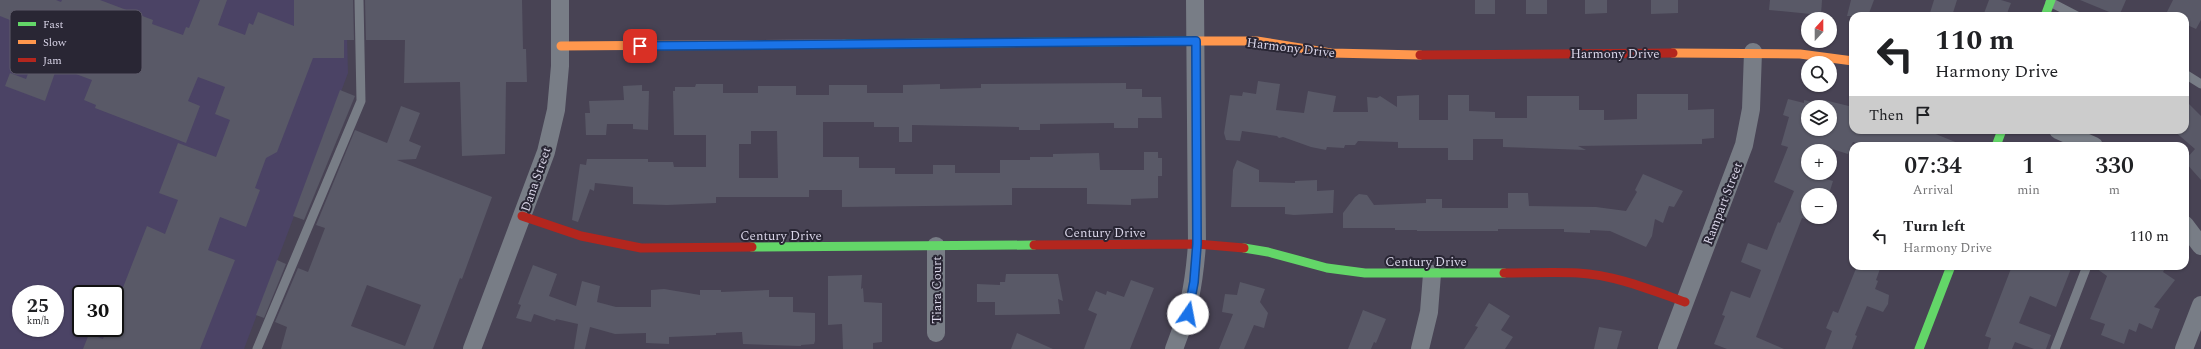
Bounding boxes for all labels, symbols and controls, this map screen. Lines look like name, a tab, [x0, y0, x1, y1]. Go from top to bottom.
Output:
legend	[10, 10, 142, 74]
north arrow	[1801, 12, 1837, 48]
map controls	[1801, 12, 1837, 224]
text: Fast	[43, 16, 64, 33]
text: 110 m	[1935, 19, 2014, 62]
icon: left	[1869, 28, 1921, 80]
pin	[623, 29, 657, 63]
street label: Harmony Drive	[1245, 33, 1336, 63]
text: Slow	[43, 34, 67, 51]
icon: arrive	[629, 35, 651, 57]
street label: Harmony Drive	[1570, 44, 1660, 64]
text: Jam	[43, 52, 62, 69]
button: search	[1801, 56, 1837, 92]
text: Harmony Drive	[1935, 58, 2058, 85]
button: layers	[1801, 100, 1837, 136]
text: Then	[1869, 104, 1904, 127]
icon: arrive	[1912, 104, 1934, 126]
street label: Dana Street	[515, 144, 557, 215]
button: +	[1801, 144, 1837, 180]
text: 07:34	[1904, 148, 1962, 184]
text: 1	[2022, 148, 2035, 184]
text: 330	[2095, 148, 2134, 184]
street label: Rampart Street	[1698, 159, 1748, 248]
text: Arrival	[1913, 180, 1953, 200]
text: min	[2017, 180, 2040, 200]
text: m	[2109, 180, 2120, 200]
button: −	[1801, 188, 1837, 224]
text: Turn left	[1903, 215, 1965, 238]
street label: Century Drive	[1064, 223, 1146, 243]
icon: left	[1869, 225, 1891, 247]
text: 110 m	[2130, 225, 2169, 248]
street label: Century Drive	[740, 226, 822, 246]
text: Harmony Drive	[1903, 238, 1992, 258]
street label: Century Drive	[1385, 252, 1467, 272]
street label: Tiara Court	[927, 256, 947, 324]
speed limit sign: 30	[72, 285, 124, 337]
text: 25	[27, 291, 49, 321]
position arrow	[1167, 293, 1209, 335]
text: km/h	[27, 313, 49, 329]

